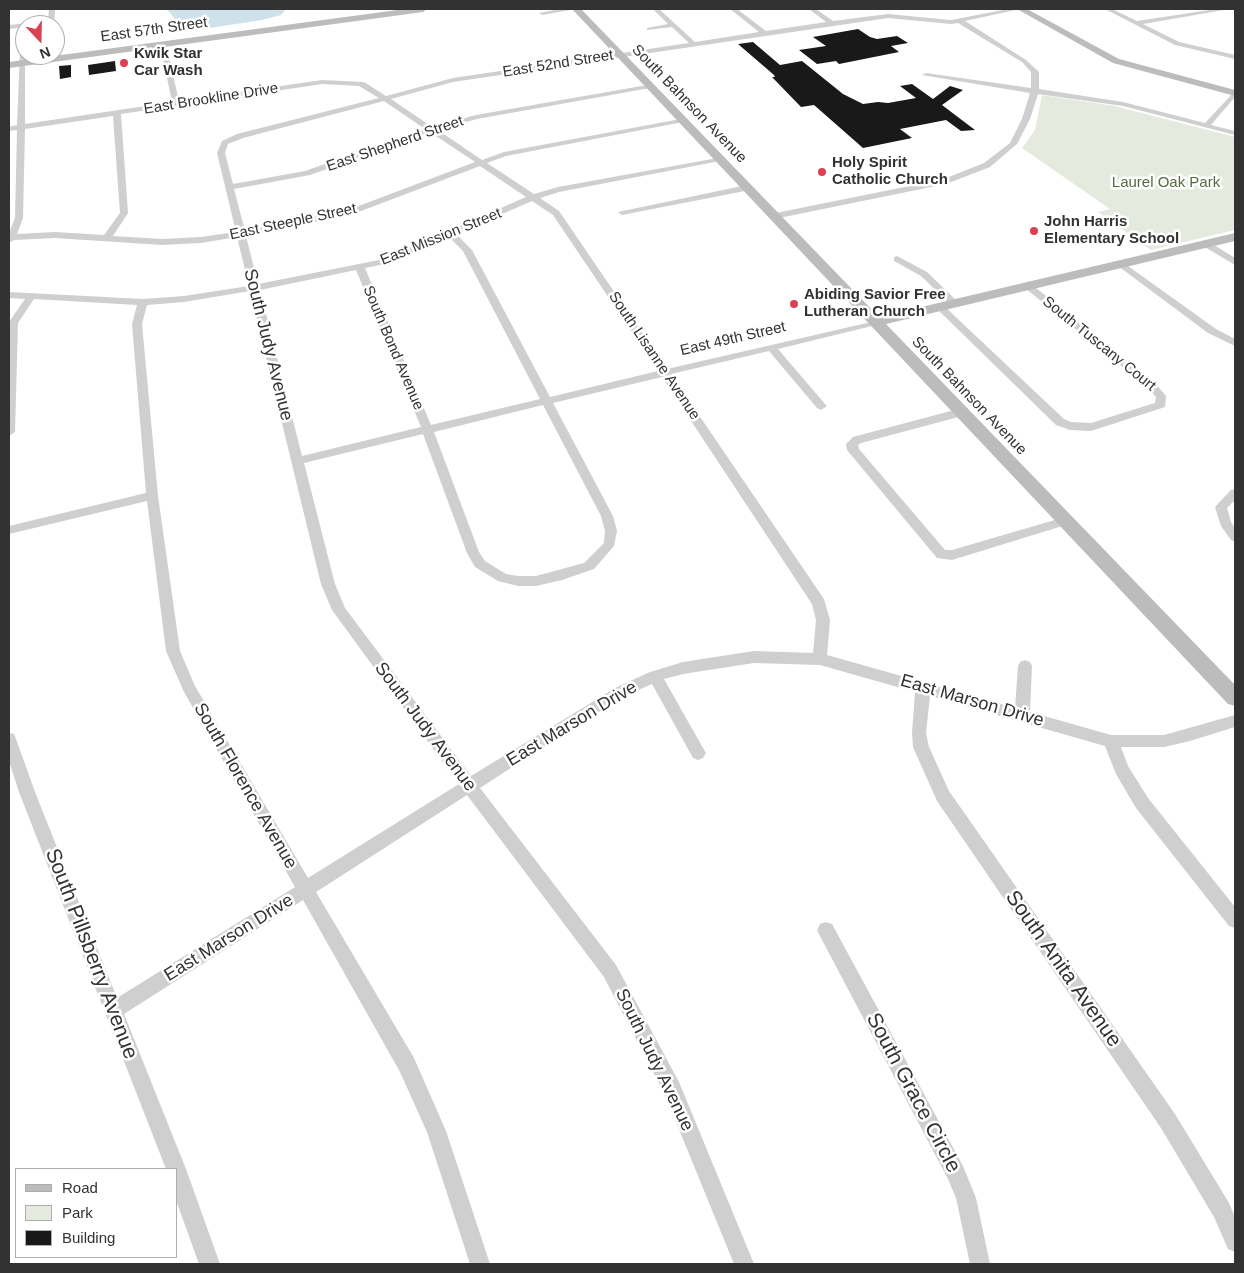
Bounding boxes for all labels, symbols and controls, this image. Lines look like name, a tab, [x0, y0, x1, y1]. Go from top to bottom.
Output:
street label: East 57th Street	[99, 14, 209, 46]
north arrow	[15, 15, 65, 65]
street label: South Bahnson Avenue	[628, 41, 750, 167]
text: N	[37, 44, 53, 62]
place label: Kwik Star Car Wash	[134, 45, 203, 80]
street label: East 52nd Street	[501, 46, 615, 82]
marker: Kwik Star Car Wash	[118, 57, 130, 69]
street label: East Brookline Drive	[142, 79, 280, 119]
street label: East Shepherd Street	[324, 112, 466, 176]
place label: Holy Spirit Catholic Church	[832, 154, 948, 189]
marker: Holy Spirit Catholic Church	[816, 166, 828, 178]
park label: Laurel Oak Park	[1112, 174, 1220, 192]
street label: East Steeple Street	[228, 200, 358, 244]
street label: East Mission Street	[378, 204, 504, 270]
place label: John Harris Elementary School	[1044, 213, 1179, 248]
marker: John Harris Elementary School	[1028, 225, 1040, 237]
street label: South Judy Avenue	[239, 267, 297, 423]
street label: South Bond Avenue	[359, 283, 427, 413]
place label: Abiding Savior Free Lutheran Church	[804, 286, 946, 321]
street label: South Lisanne Avenue	[604, 289, 704, 423]
street label: South Tuscany Court	[1039, 293, 1159, 395]
marker: Abiding Savior Free Lutheran Church	[788, 298, 800, 310]
street label: East 49th Street	[679, 318, 787, 360]
street label: South Bahnson Avenue	[908, 333, 1030, 459]
street label: South Judy Avenue	[369, 658, 481, 796]
street label: East Marson Drive	[898, 670, 1046, 732]
street label: East Marson Drive	[503, 677, 641, 771]
street label: South Florence Avenue	[189, 699, 301, 873]
street label: South Pillsberry Avenue	[39, 845, 143, 1063]
street label: South Anita Avenue	[1000, 886, 1126, 1052]
street label: East Marson Drive	[161, 890, 297, 986]
street label: South Judy Avenue	[610, 985, 698, 1135]
street label: South Grace Circle	[860, 1009, 966, 1177]
legend	[15, 1168, 178, 1258]
text: Road	[62, 1179, 98, 1196]
text: Park	[62, 1204, 93, 1221]
text: Building	[62, 1229, 115, 1246]

